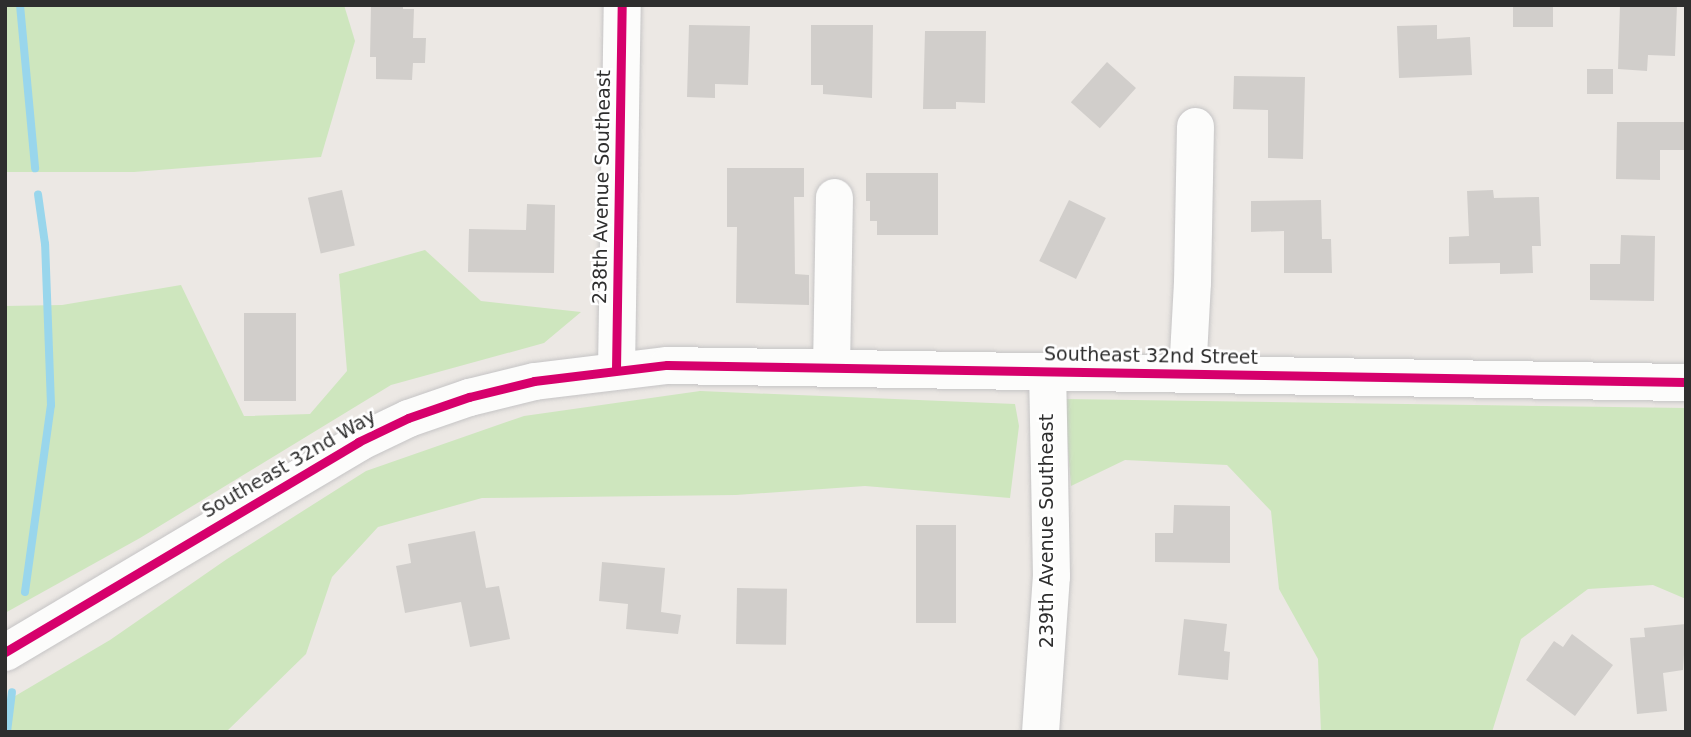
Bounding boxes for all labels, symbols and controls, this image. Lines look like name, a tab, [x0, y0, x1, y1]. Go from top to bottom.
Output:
street label: 238th Avenue Southeast	[589, 70, 615, 304]
street label: Southeast 32nd Street	[1044, 343, 1258, 369]
street label: Southeast 32nd Way	[198, 405, 380, 523]
street label: 239th Avenue Southeast	[1036, 414, 1058, 648]

